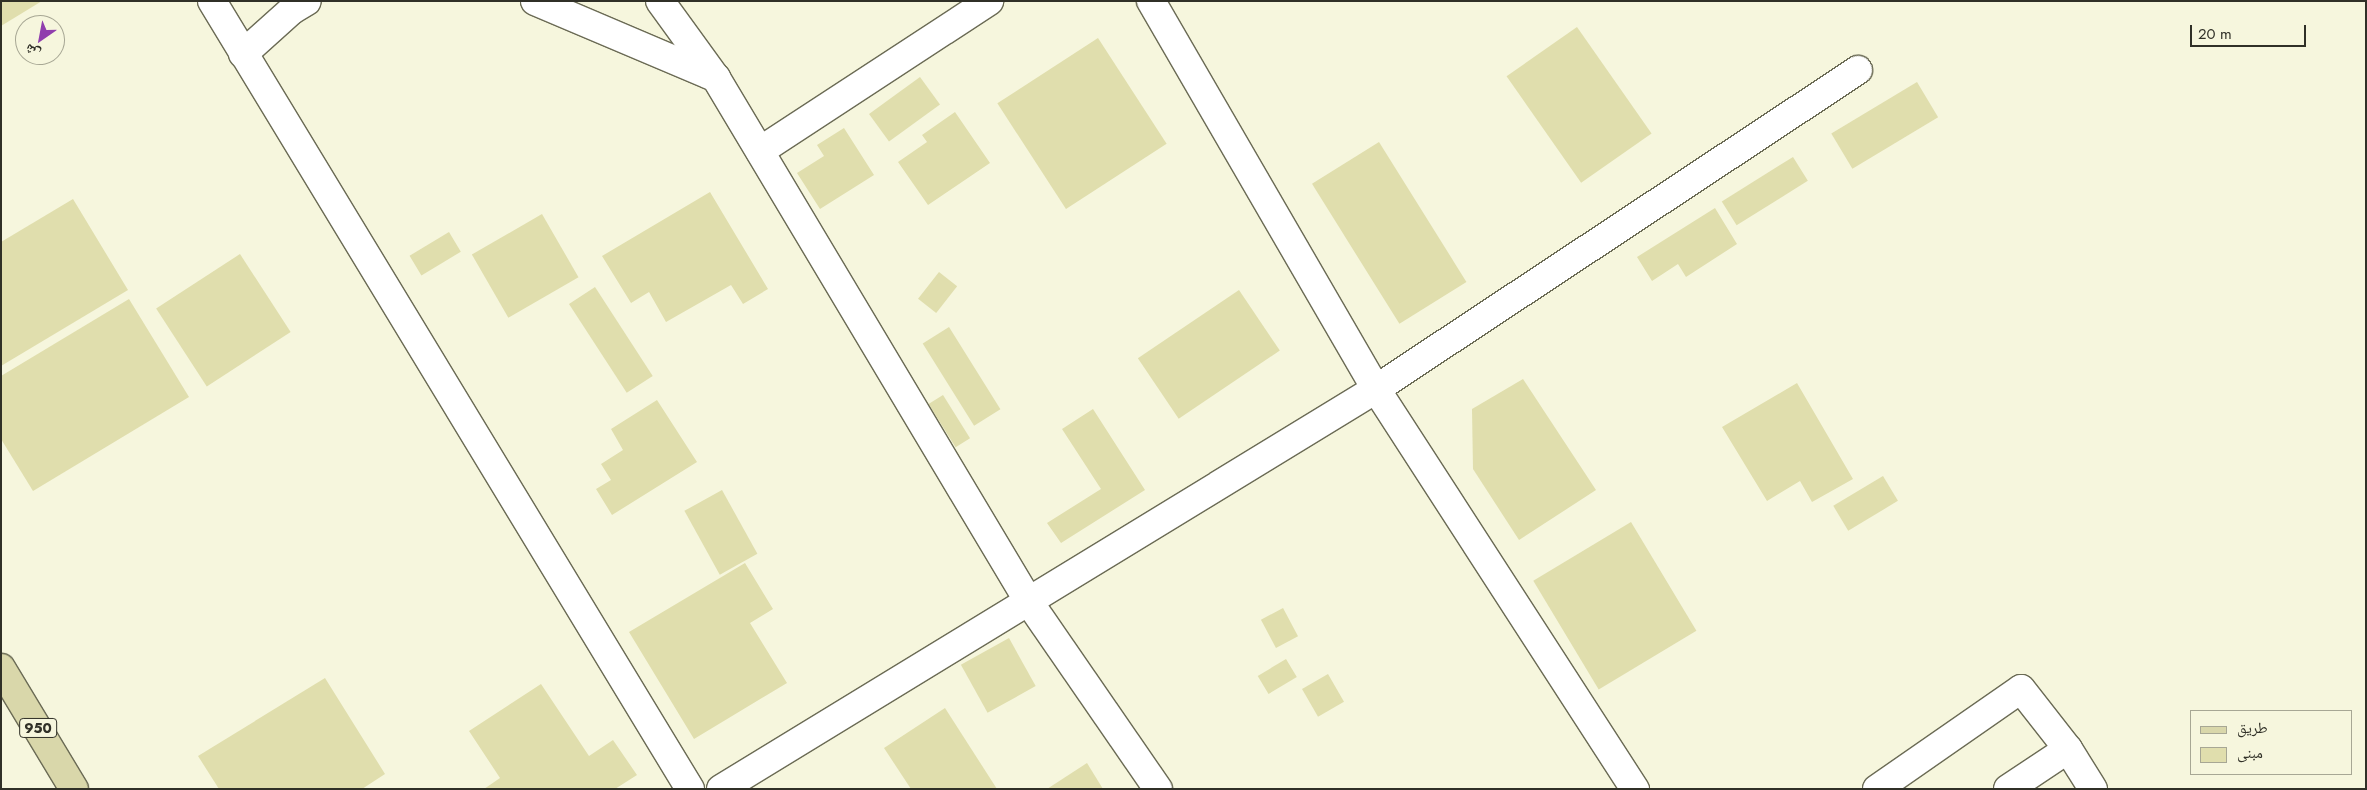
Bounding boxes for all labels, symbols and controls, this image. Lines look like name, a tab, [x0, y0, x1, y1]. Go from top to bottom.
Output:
north arrow	[15, 15, 65, 65]
scale bar	[2192, 15, 2308, 47]
text: 20 m	[2198, 23, 2232, 45]
text: ش	[21, 39, 44, 64]
legend	[2190, 710, 2352, 775]
road number: 950	[18, 716, 58, 740]
text: طريق	[2237, 717, 2268, 739]
text: مبنى	[2237, 742, 2263, 764]

